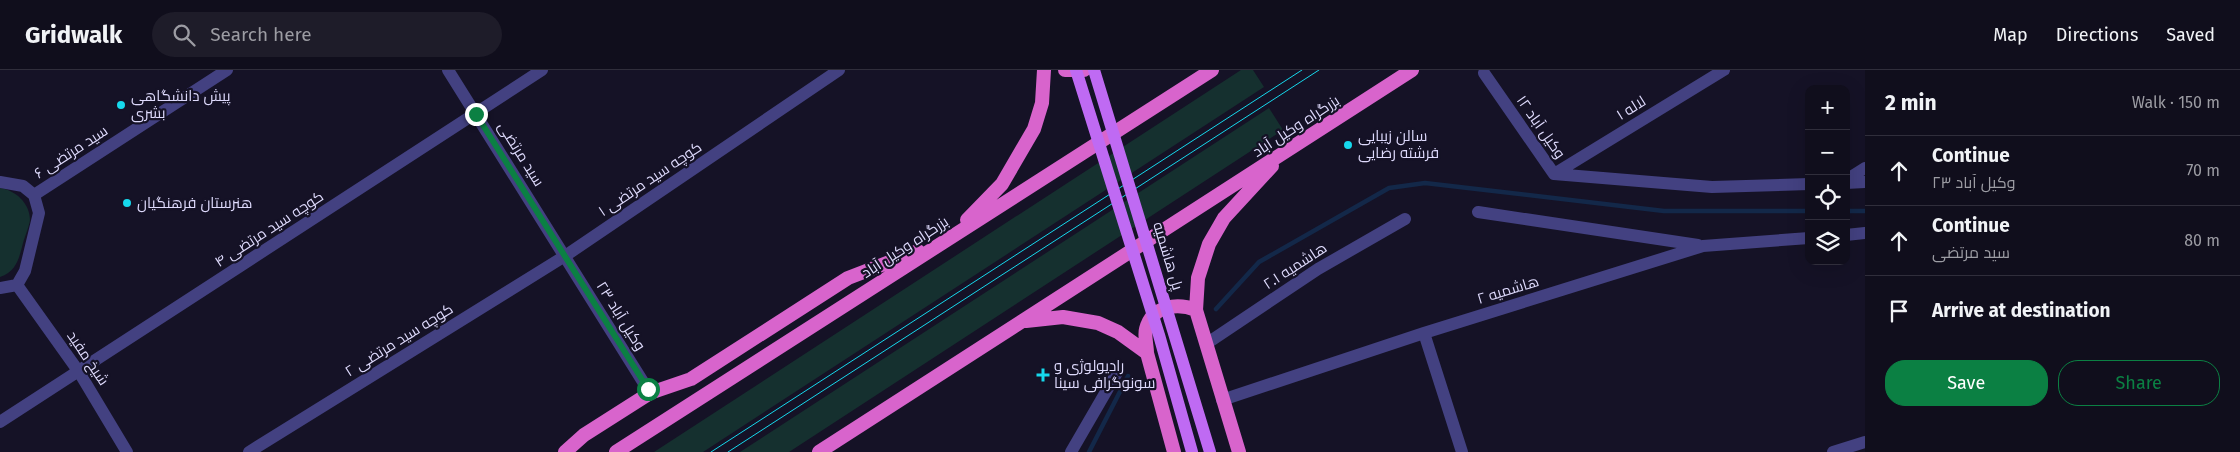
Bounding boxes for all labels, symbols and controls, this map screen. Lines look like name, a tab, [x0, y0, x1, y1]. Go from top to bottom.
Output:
search box	[152, 12, 502, 57]
text: Gridwalk	[25, 21, 122, 49]
icon: search	[170, 21, 198, 49]
text: Search here	[210, 23, 312, 46]
text: Map	[1993, 24, 2028, 46]
text: Directions	[2056, 24, 2138, 46]
text: Saved	[2166, 24, 2215, 46]
map controls	[1805, 85, 1850, 265]
button: +	[1805, 85, 1850, 130]
place label: پیش دانشگاهی بشری	[131, 87, 231, 123]
text: 2 min	[1885, 90, 1937, 116]
street label: بزرگراه وکیل آباد	[1249, 91, 1343, 162]
street label: ۱۲ وکیل آباد	[1512, 92, 1569, 162]
street label: لاله ۱	[1613, 92, 1649, 124]
text: Walk · 150 m	[2132, 93, 2220, 112]
marker: پیش دانشگاهی بشری	[115, 99, 127, 111]
route end	[465, 103, 488, 126]
street label: سید مرتضی	[493, 118, 548, 190]
street label: سید مرتضی ۶	[31, 122, 112, 183]
place label: سالن زیبایی فرشته رضایی	[1358, 127, 1439, 163]
button: −	[1805, 130, 1850, 175]
street label: کوچه سید مرتضی ۱	[595, 138, 706, 221]
marker: سالن زیبایی فرشته رضایی	[1342, 139, 1354, 151]
text: Continue	[1932, 144, 2010, 167]
icon: ahead	[1885, 157, 1913, 185]
text: 70 m	[2186, 161, 2220, 180]
text: ۲۳ وکیل آباد	[1932, 173, 2015, 192]
button: locate	[1805, 175, 1850, 220]
street label: کوچه سید مرتضی ۴	[211, 187, 327, 272]
place label: هنرستان فرهنگیان	[137, 194, 252, 213]
marker: هنرستان فرهنگیان	[121, 197, 133, 209]
street label: بزرگراه وکیل آباد	[858, 212, 952, 283]
text: Continue	[1932, 214, 2010, 237]
street label: پل هاشمیه	[1148, 220, 1187, 293]
button: layers	[1805, 220, 1850, 265]
icon: ahead	[1885, 227, 1913, 255]
text: 80 m	[2184, 231, 2220, 250]
street label: هاشمیه ۲.۱	[1260, 239, 1330, 293]
text: سید مرتضی	[1932, 243, 2010, 262]
street label: هاشمیه ۲	[1475, 272, 1541, 308]
street label: ۲۳ وکیل آباد	[592, 278, 649, 354]
icon: arrive	[1885, 297, 1913, 325]
text: Arrive at destination	[1932, 299, 2111, 322]
street label: کوچه سید مرتضی ۲	[342, 300, 457, 381]
street label: شیخ مفید	[62, 327, 113, 390]
place label: رادیولوژی و سونوگرافی سینا	[1054, 357, 1155, 393]
button: Save	[1885, 360, 2048, 406]
button: Share	[2058, 360, 2220, 406]
marker: رادیولوژی و سونوگرافی سینا	[1036, 368, 1050, 382]
route start	[637, 378, 660, 401]

